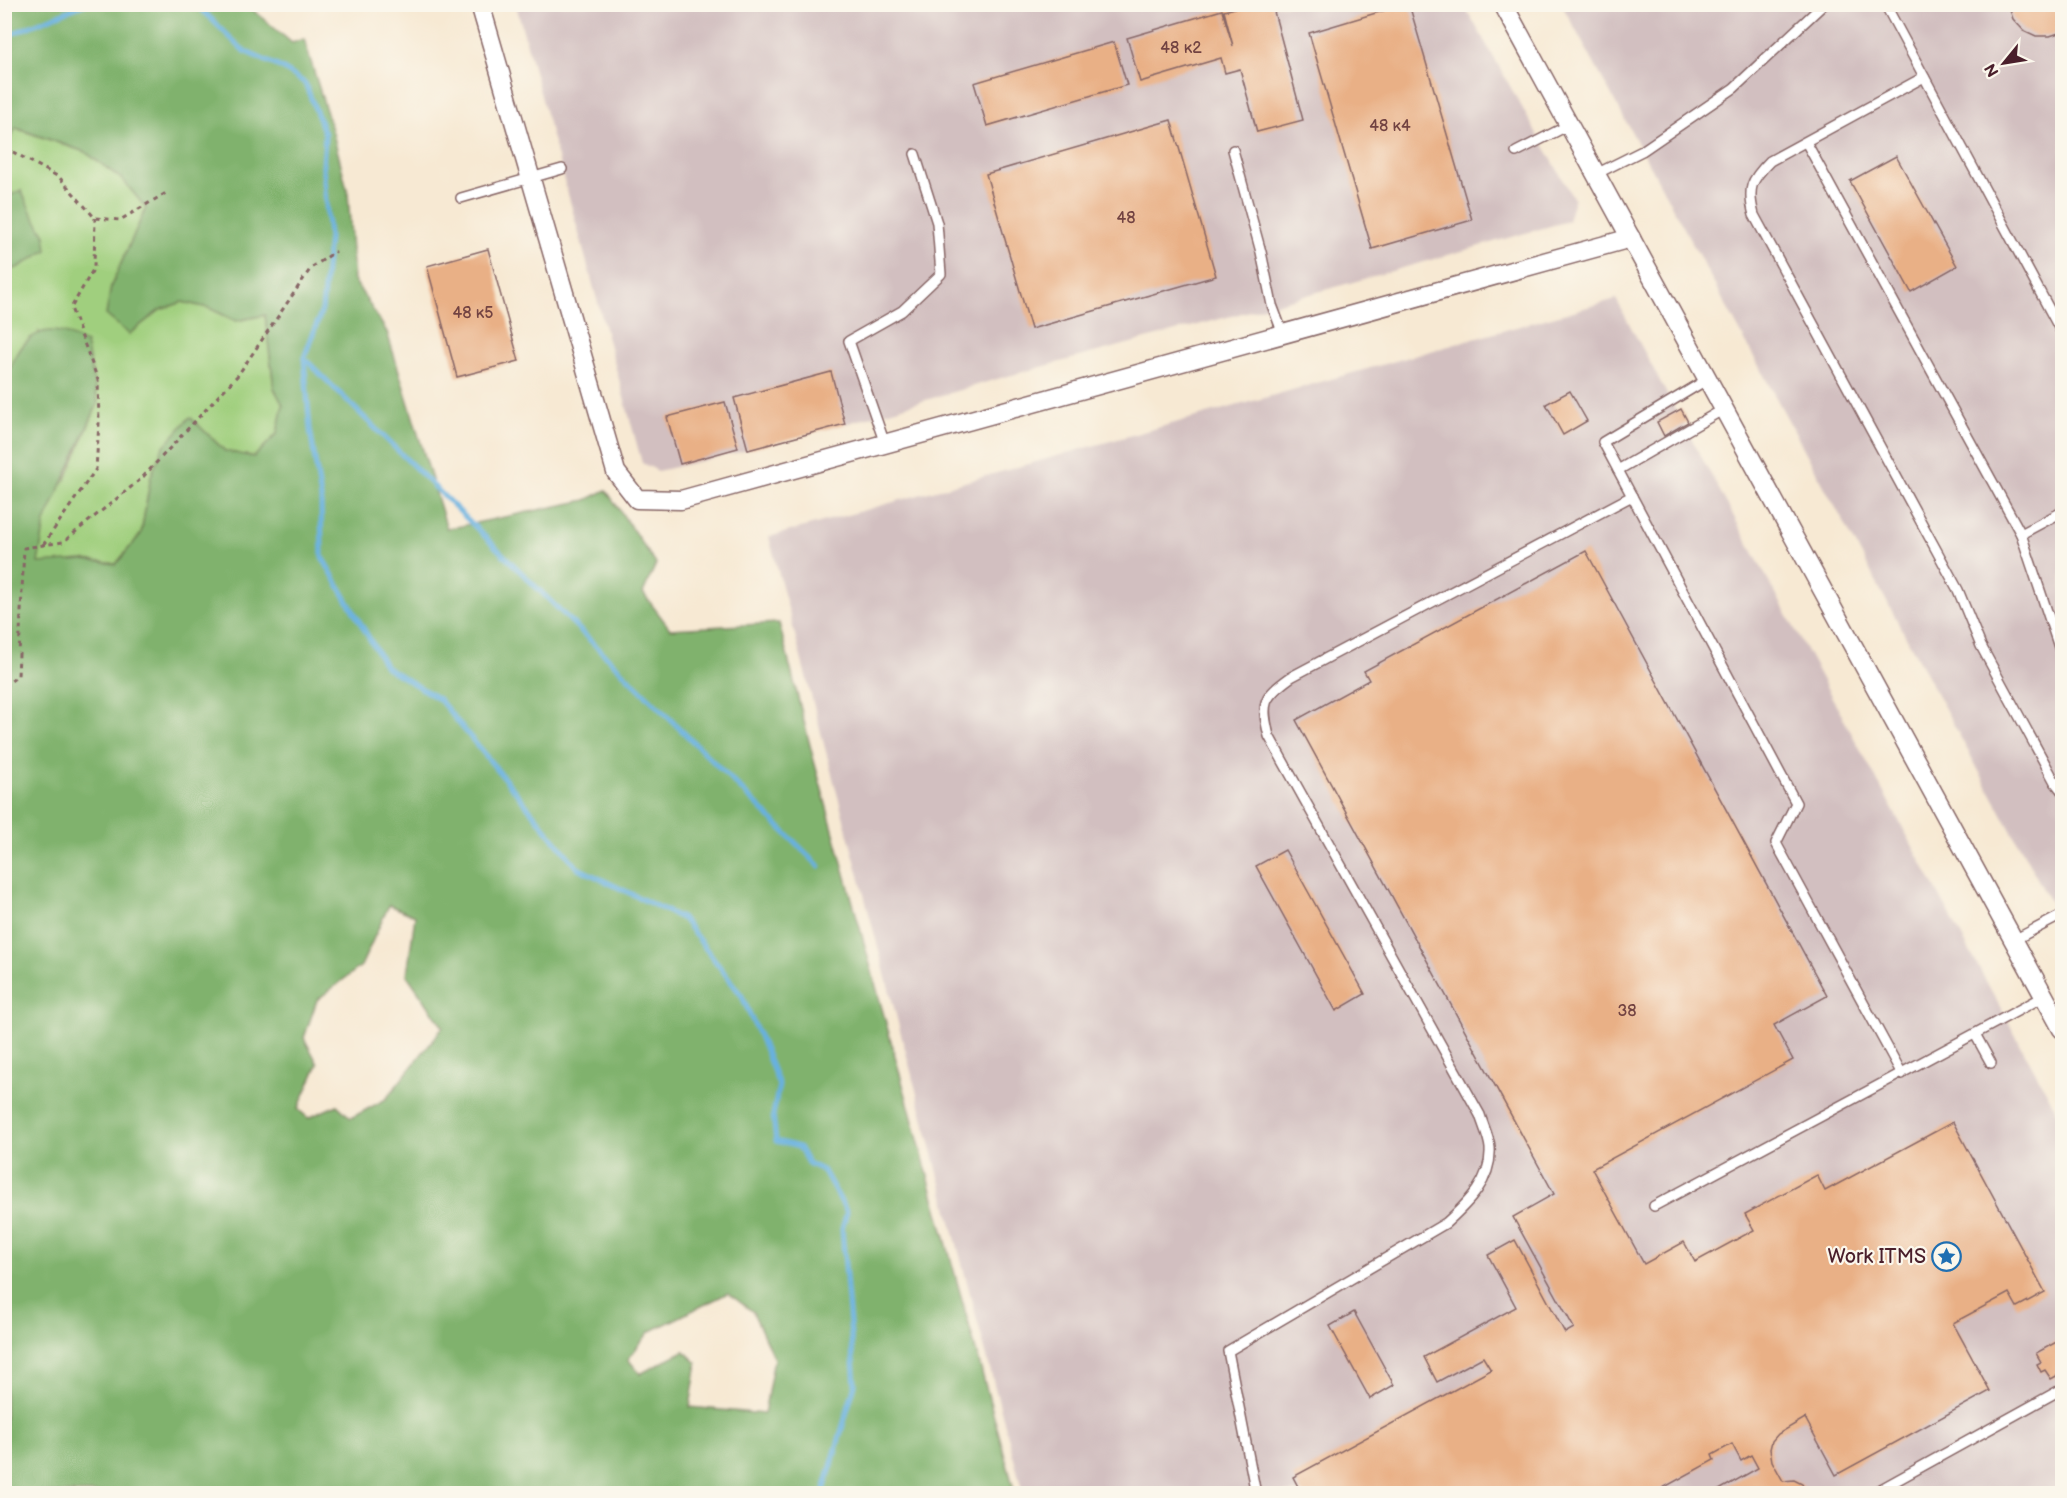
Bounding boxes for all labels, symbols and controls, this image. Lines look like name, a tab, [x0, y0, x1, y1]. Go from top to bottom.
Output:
north arrow	[1974, 33, 2034, 93]
house number: 48 к2	[1160, 39, 1202, 58]
text: N	[1981, 60, 2004, 80]
house number: 48 к4	[1369, 117, 1411, 136]
house number: 48	[1116, 209, 1136, 228]
house number: 48 к5	[452, 304, 494, 323]
house number: 38	[1617, 1002, 1637, 1021]
place icon: Work ITMS	[1931, 1241, 1963, 1273]
place label: Work ITMS	[1828, 1245, 1926, 1269]

